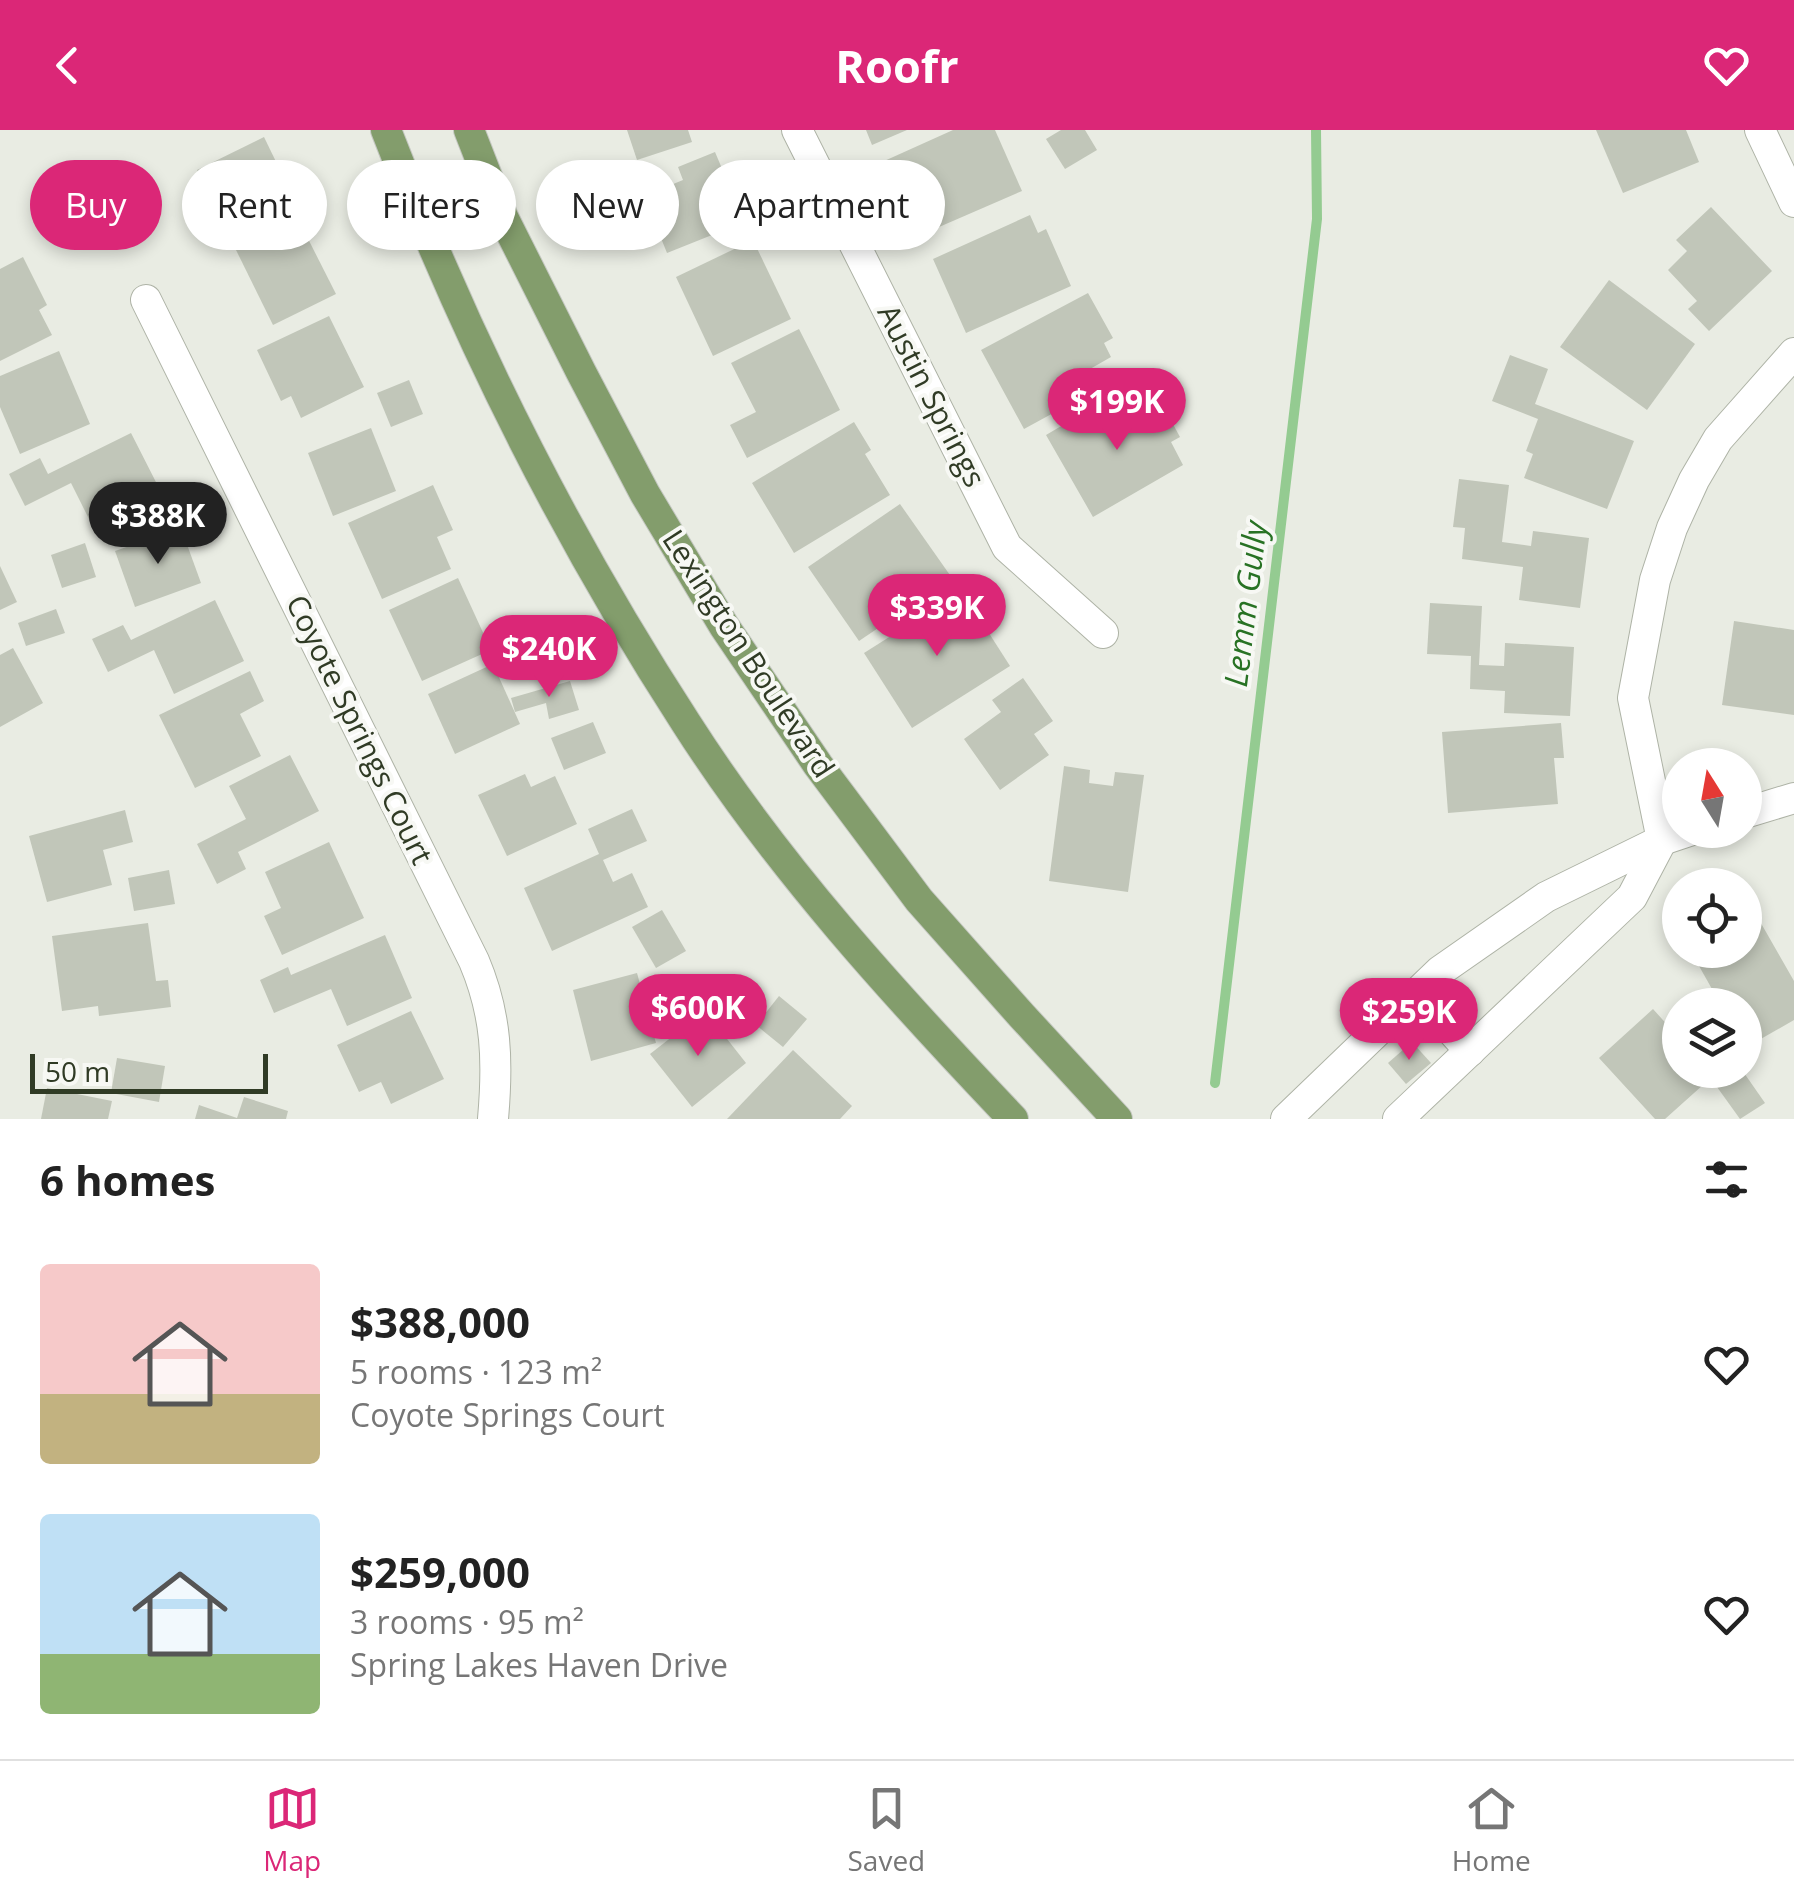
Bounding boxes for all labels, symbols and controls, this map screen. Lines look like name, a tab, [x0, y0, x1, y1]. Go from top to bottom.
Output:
text: Roofr	[835, 35, 959, 96]
icon: back	[40, 38, 95, 93]
icon: heart	[1699, 38, 1754, 93]
chip: Buy	[30, 160, 162, 250]
chip: Rent	[182, 160, 327, 250]
chip: Filters	[347, 160, 516, 250]
chip: New	[536, 160, 679, 250]
chip: Apartment	[699, 160, 945, 250]
street label: Austin Springs	[869, 297, 996, 494]
pin: $199K	[1047, 368, 1187, 453]
text: $199K	[1070, 379, 1164, 422]
pin: $388K	[88, 482, 228, 567]
text: $388K	[111, 493, 205, 536]
water label: Lemm Gully	[1213, 516, 1276, 689]
street label: Lexington Boulevard	[654, 521, 845, 785]
pin: $339K	[867, 574, 1007, 659]
text: $339K	[890, 585, 984, 628]
street label: Coyote Springs Court	[277, 588, 443, 871]
pin: $240K	[479, 615, 619, 700]
text: $240K	[502, 626, 596, 669]
north arrow	[1662, 748, 1762, 848]
map controls	[1662, 748, 1762, 1088]
button: locate	[1662, 868, 1762, 968]
pin: $600K	[628, 974, 768, 1059]
pin: $259K	[1339, 978, 1479, 1063]
text: $600K	[651, 985, 745, 1028]
button: layers	[1662, 988, 1762, 1088]
text: $259K	[1362, 989, 1456, 1032]
scale bar	[30, 1049, 268, 1094]
text: 50 m	[45, 1052, 110, 1090]
text: 6 homes	[40, 1151, 215, 1208]
icon: filters	[1699, 1152, 1754, 1207]
text: $388,000	[350, 1293, 530, 1350]
icon: home	[120, 1304, 240, 1424]
icon: heart	[1699, 1337, 1754, 1392]
text: 5 rooms · 123 m²	[350, 1350, 602, 1393]
text: Coyote Springs Court	[350, 1393, 665, 1436]
text: $259,000	[350, 1543, 530, 1600]
icon: home	[120, 1554, 240, 1674]
icon: heart	[1699, 1587, 1754, 1642]
text: 3 rooms · 95 m²	[350, 1600, 584, 1643]
text: Spring Lakes Haven Drive	[350, 1643, 728, 1686]
tab: Map	[263, 1781, 321, 1879]
tab: Saved	[847, 1781, 925, 1879]
tab: Home	[1452, 1781, 1531, 1879]

